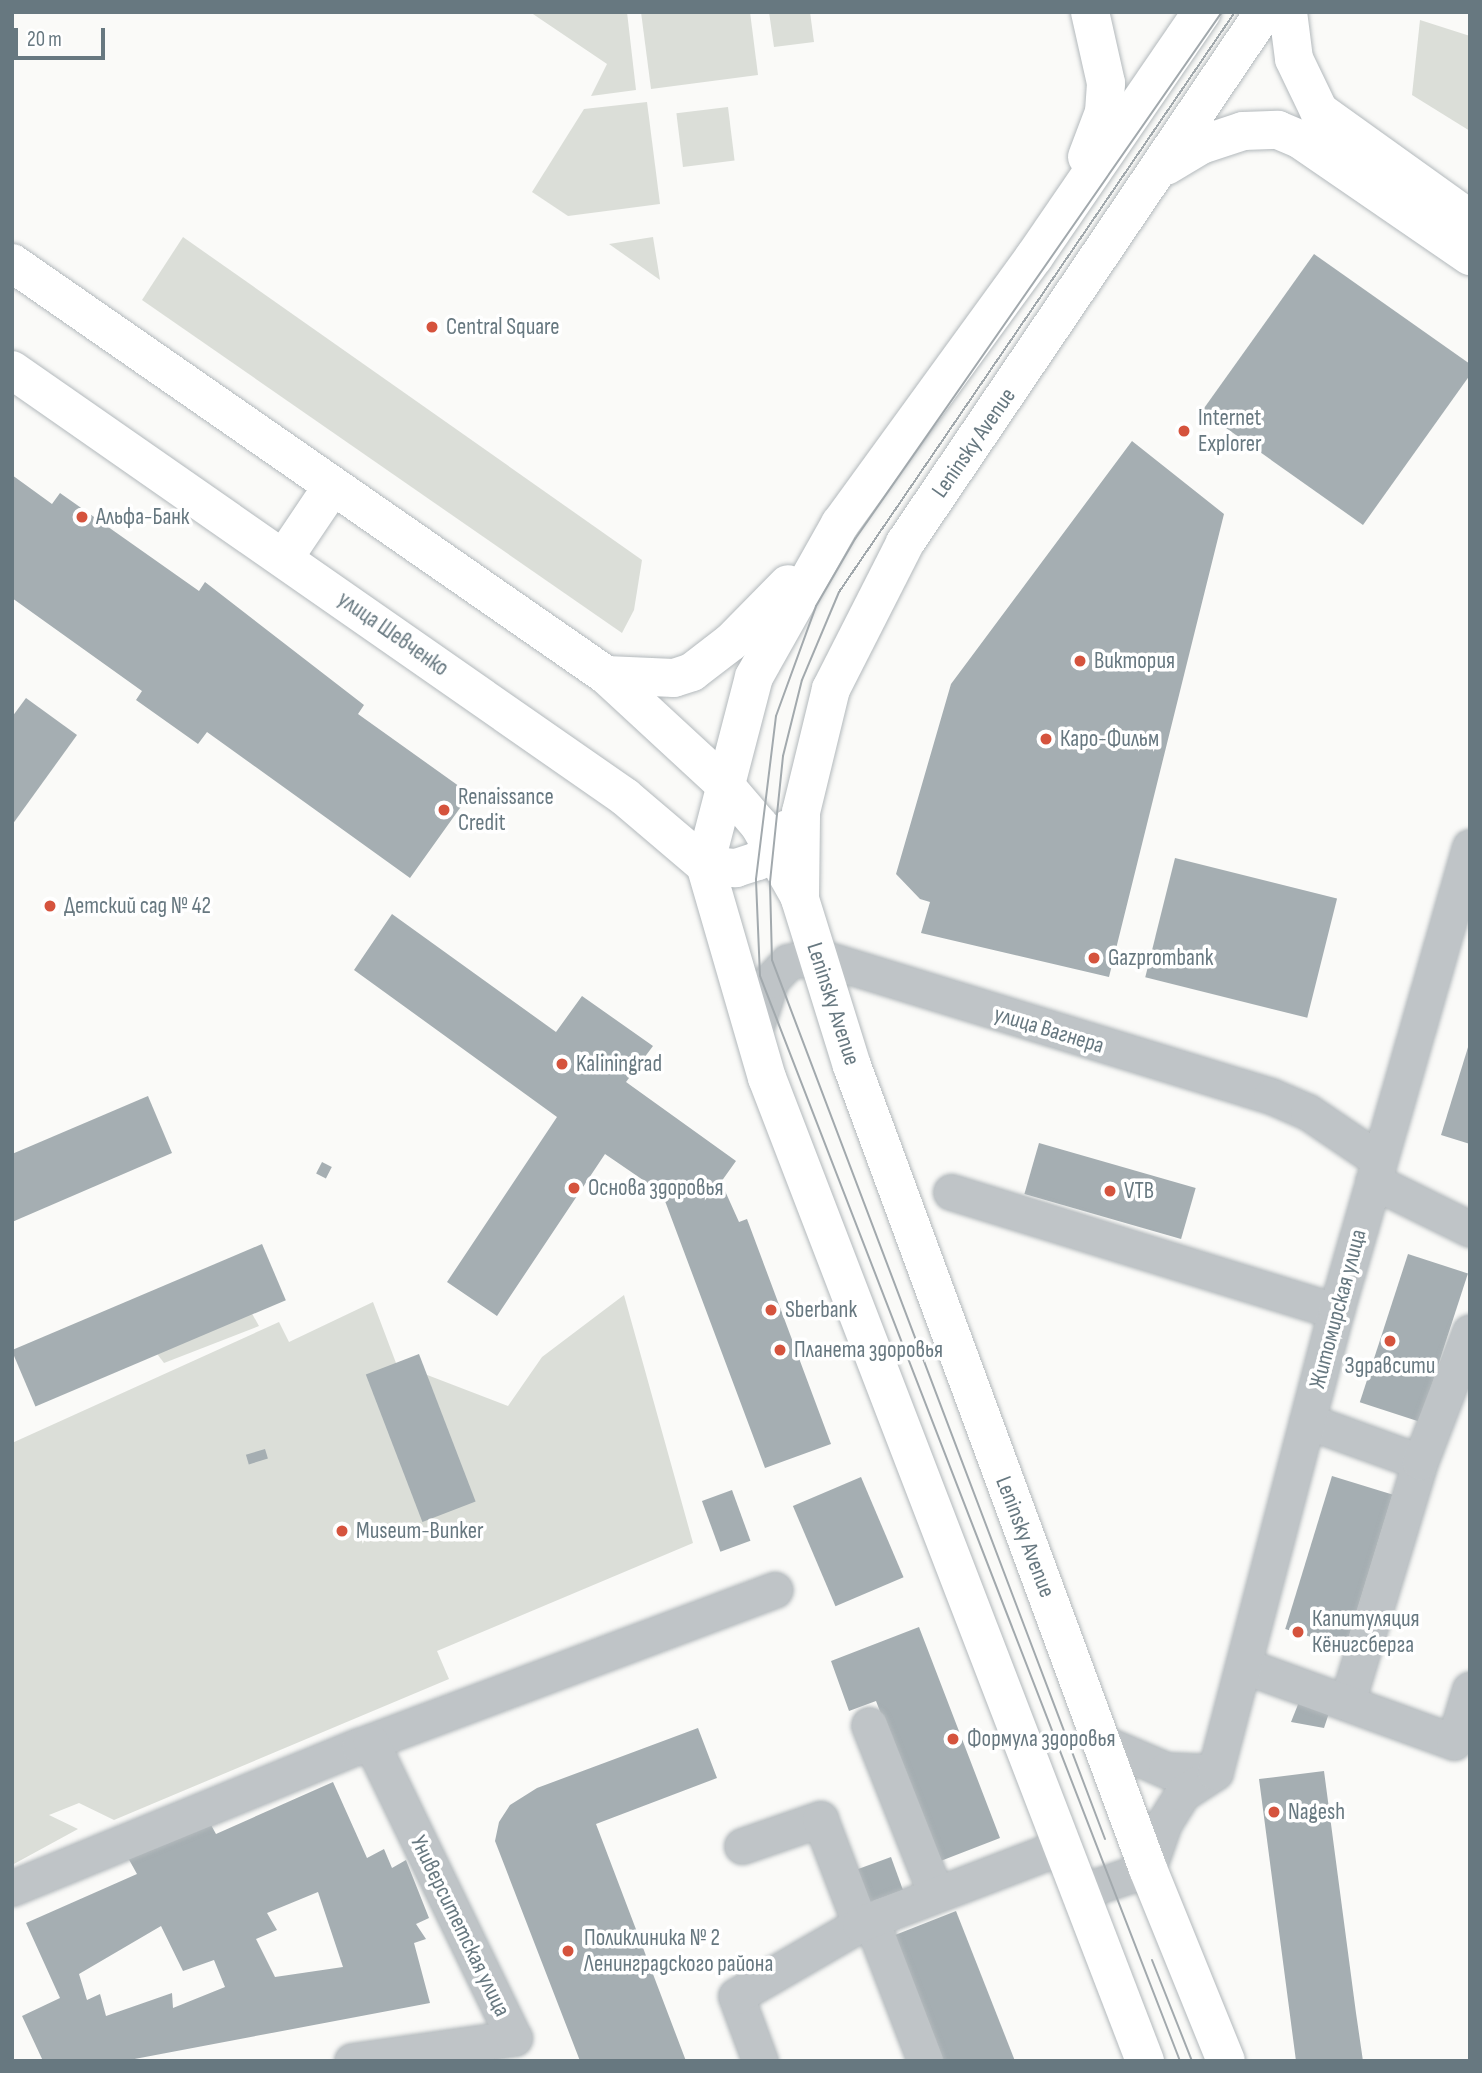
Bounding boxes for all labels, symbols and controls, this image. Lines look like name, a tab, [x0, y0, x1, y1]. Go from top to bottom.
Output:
scale bar	[18, 14, 108, 58]
text: 20 m	[27, 27, 62, 52]
place label: Central Square	[446, 313, 560, 341]
marker: Central Square	[424, 319, 440, 335]
street label: Leninsky Avenue	[926, 383, 1022, 503]
place label: Internet Explorer	[1198, 404, 1262, 458]
marker: Internet Explorer	[1176, 423, 1192, 439]
place label: Альфа-Банк	[96, 503, 190, 531]
marker: Альфа-Банк	[74, 509, 90, 525]
street label: улица Шевченко	[332, 586, 454, 682]
place label: Виктория	[1094, 647, 1175, 675]
marker: Виктория	[1072, 653, 1088, 669]
place label: Каро-Фильм	[1060, 725, 1159, 753]
marker: Каро-Фильм	[1038, 731, 1054, 747]
place label: Renaissance Credit	[458, 783, 554, 837]
marker: Renaissance Credit	[436, 802, 452, 818]
place label: Детский сад № 42	[64, 892, 211, 920]
marker: Детский сад № 42	[42, 898, 58, 914]
street label: Leninsky Avenue	[800, 939, 866, 1069]
place label: Gazprombank	[1108, 944, 1214, 972]
marker: Gazprombank	[1086, 950, 1102, 966]
street label: улица Вагнера	[991, 1000, 1107, 1060]
place label: Kaliningrad	[576, 1050, 662, 1078]
marker: Kaliningrad	[554, 1056, 570, 1072]
place label: Основа здоровья	[588, 1174, 723, 1202]
place label: VTB	[1124, 1177, 1154, 1205]
marker: Основа здоровья	[566, 1180, 582, 1196]
marker: VTB	[1102, 1183, 1118, 1199]
street label: Житомирская улица	[1304, 1226, 1372, 1392]
place label: Sberbank	[785, 1296, 857, 1324]
marker: Sberbank	[763, 1302, 779, 1318]
marker: Здравсити	[1382, 1333, 1398, 1349]
place label: Планета здоровья	[794, 1336, 943, 1364]
marker: Планета здоровья	[772, 1342, 788, 1358]
place label: Здравсити	[1345, 1352, 1435, 1380]
street label: Leninsky Avenue	[989, 1473, 1061, 1601]
place label: Museum-Bunker	[356, 1517, 484, 1545]
marker: Museum-Bunker	[334, 1523, 350, 1539]
place label: Капитуляция Кёнигсберга	[1312, 1605, 1420, 1659]
marker: Капитуляция Кёнигсберга	[1290, 1624, 1306, 1640]
place label: Формула здоровья	[967, 1725, 1115, 1753]
marker: Формула здоровья	[945, 1731, 961, 1747]
place label: Nagesh	[1288, 1798, 1345, 1826]
marker: Nagesh	[1266, 1804, 1282, 1820]
street label: Университетская улица	[404, 1831, 516, 2021]
place label: Поликлиника № 2 Ленинградского района	[584, 1924, 773, 1978]
marker: Поликлиника № 2 Ленинградского района	[558, 1941, 578, 1961]

